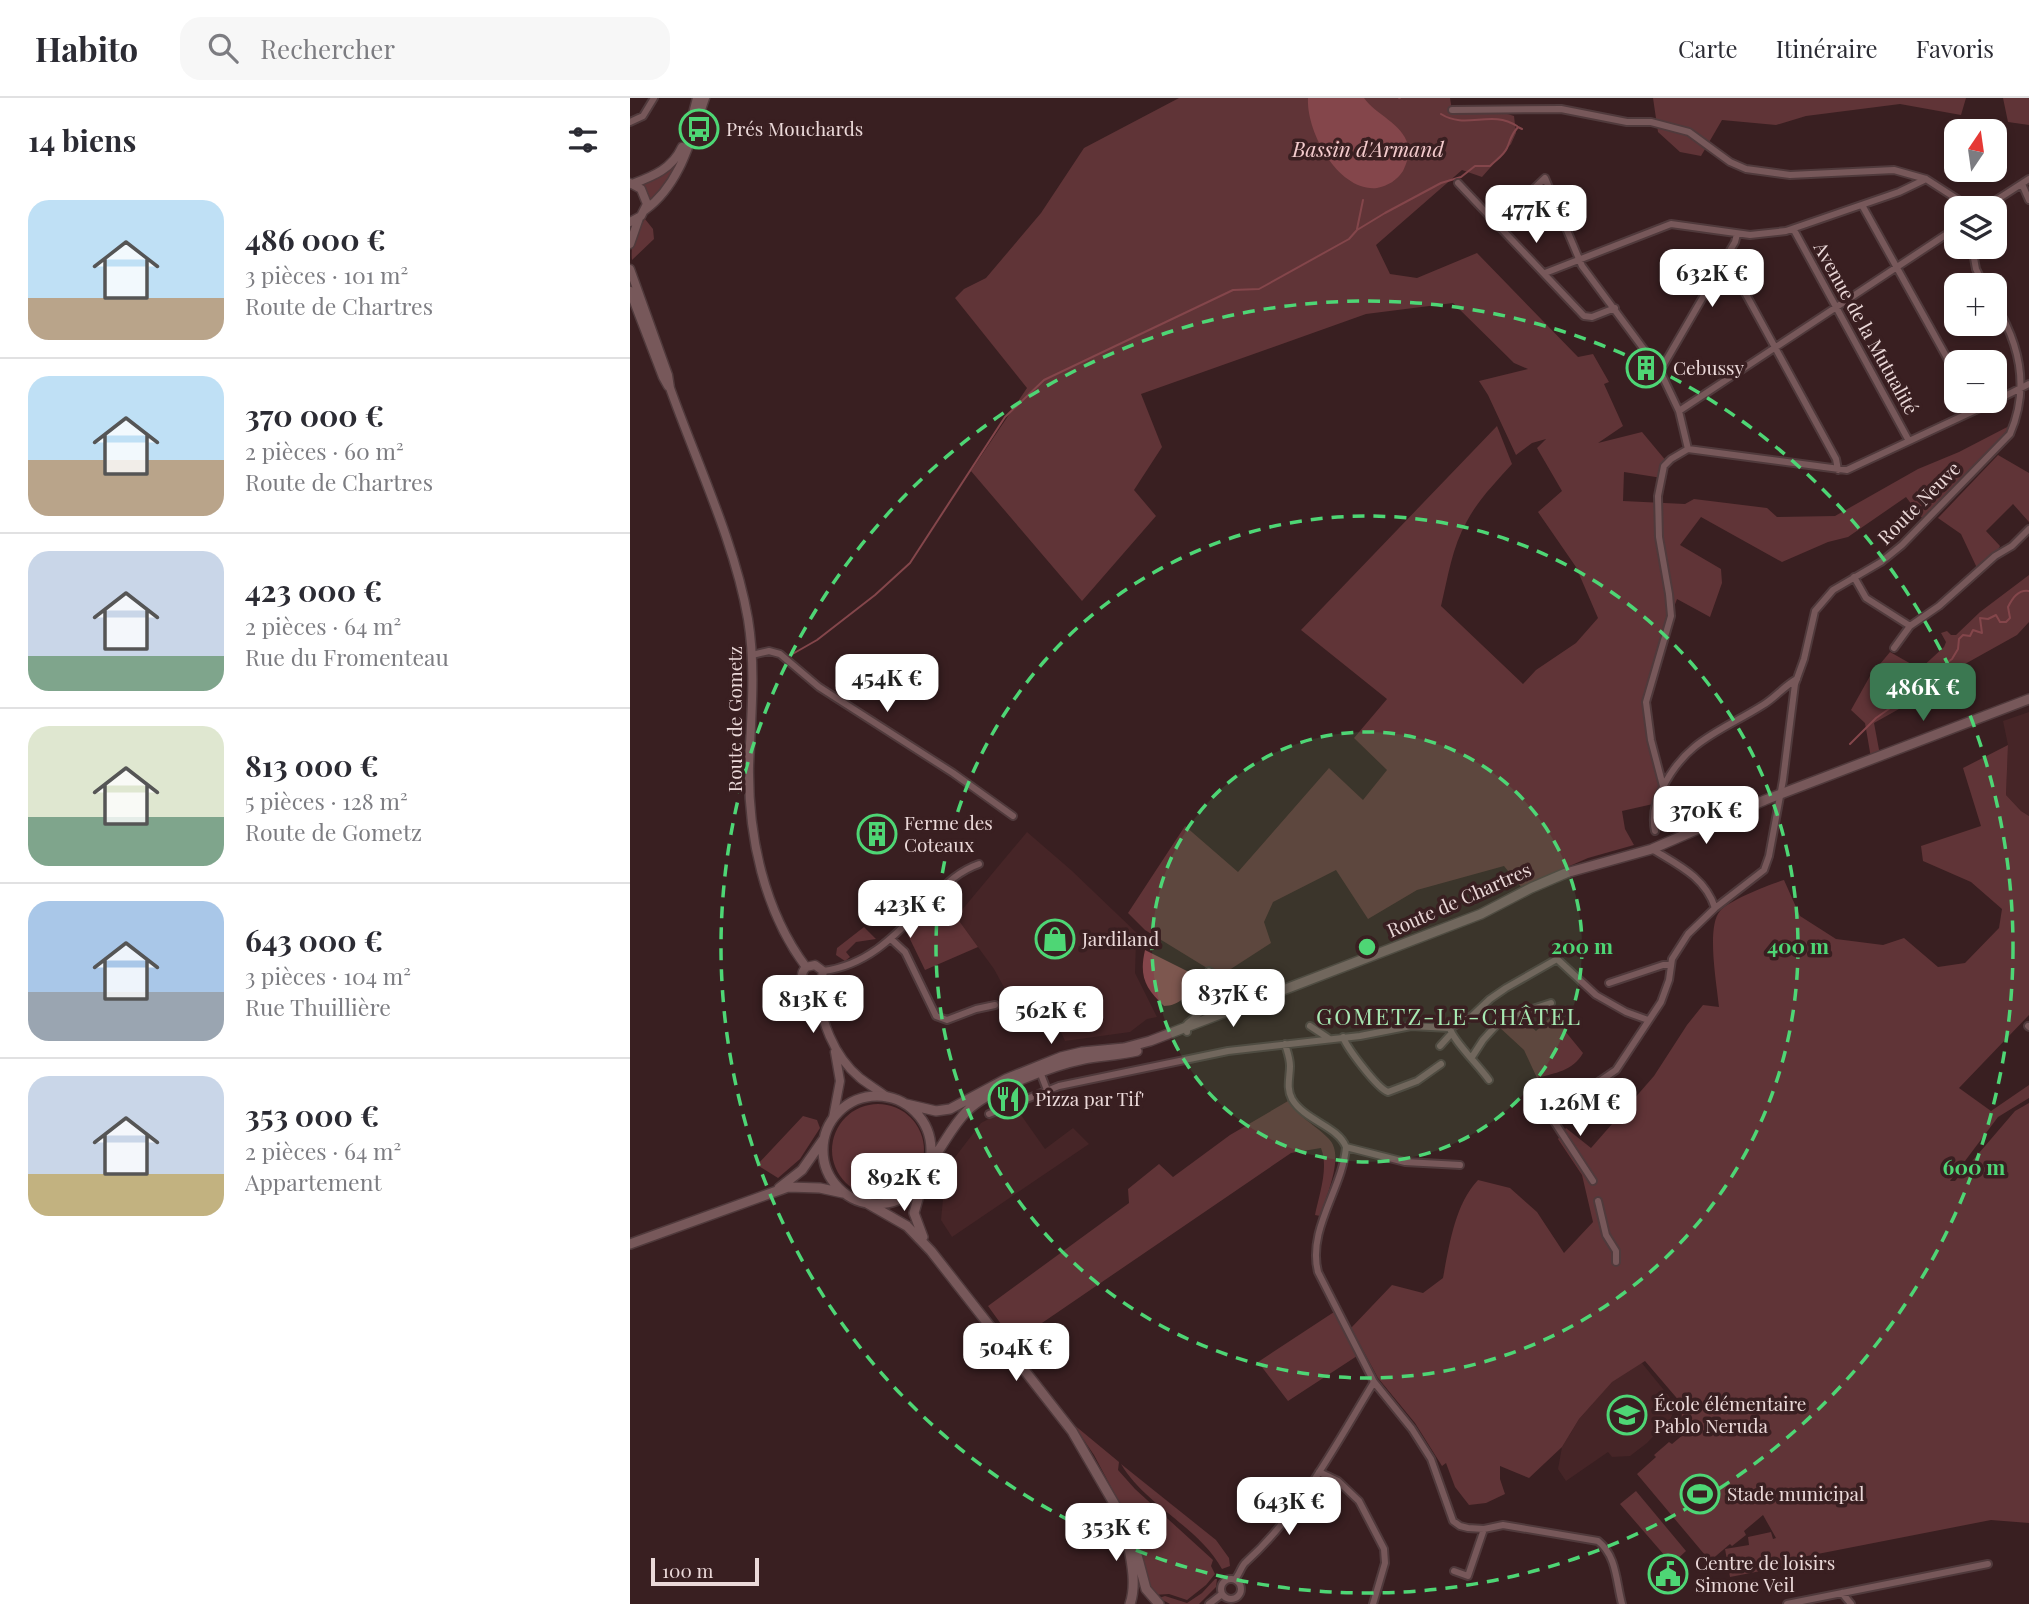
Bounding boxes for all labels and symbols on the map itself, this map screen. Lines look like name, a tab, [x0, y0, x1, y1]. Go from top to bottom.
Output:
bus stop icon: Prés Mouchards	[678, 108, 720, 150]
place label: Prés Mouchards	[726, 115, 863, 141]
north arrow	[1944, 119, 2007, 182]
water label: Bassin d'Armand	[1291, 134, 1444, 162]
pin: 477K €	[1479, 186, 1593, 245]
street label: Avenue de la Mutualité	[1808, 236, 1925, 418]
pin: 632K €	[1655, 250, 1769, 309]
building icon: Cebussy	[1625, 347, 1667, 389]
place label: Cebussy	[1673, 354, 1744, 380]
street label: Route Neuve	[1871, 455, 1965, 549]
street label: Route de Gometz	[721, 646, 747, 792]
pin: 454K €	[830, 654, 944, 714]
pin: 486K €	[1866, 664, 1980, 723]
pin: 370K €	[1649, 786, 1763, 846]
place label: Ferme des Coteaux	[904, 809, 993, 857]
building icon: Ferme des Coteaux	[856, 813, 898, 855]
street label: Route de Chartres	[1382, 856, 1535, 943]
pin: 423K €	[853, 880, 967, 940]
shop icon: Jardiland	[1034, 918, 1076, 960]
place label: Jardiland	[1081, 925, 1159, 951]
text: 200 m	[1551, 931, 1613, 959]
text: 400 m	[1767, 931, 1829, 959]
centre of rings	[1355, 935, 1379, 959]
pin: 837K €	[1176, 970, 1290, 1029]
pin: 813K €	[756, 976, 870, 1035]
pin: 562K €	[994, 986, 1108, 1046]
district label: GOMETZ-LE-CHÂTEL	[1316, 1000, 1582, 1031]
restaurant icon: Pizza par Tif'	[987, 1078, 1029, 1120]
pin: 1.26M €	[1515, 1079, 1645, 1138]
place label: Pizza par Tif'	[1035, 1085, 1144, 1111]
text: 600 m	[1943, 1152, 2005, 1180]
pin: 892K €	[847, 1154, 961, 1213]
pin: 504K €	[959, 1324, 1073, 1383]
place label: École élémentaire Pablo Neruda	[1654, 1390, 1806, 1438]
school or university icon: École élémentaire Pablo Neruda	[1606, 1394, 1648, 1436]
sports icon: Stade municipal	[1679, 1473, 1721, 1515]
pin: 643K €	[1232, 1478, 1346, 1537]
place label: Stade municipal	[1727, 1480, 1865, 1506]
pin: 353K €	[1059, 1504, 1173, 1563]
place label: Centre de loisirs Simone Veil	[1695, 1549, 1835, 1597]
public building icon: Centre de loisirs Simone Veil	[1647, 1553, 1689, 1595]
scale bar	[651, 1555, 760, 1587]

